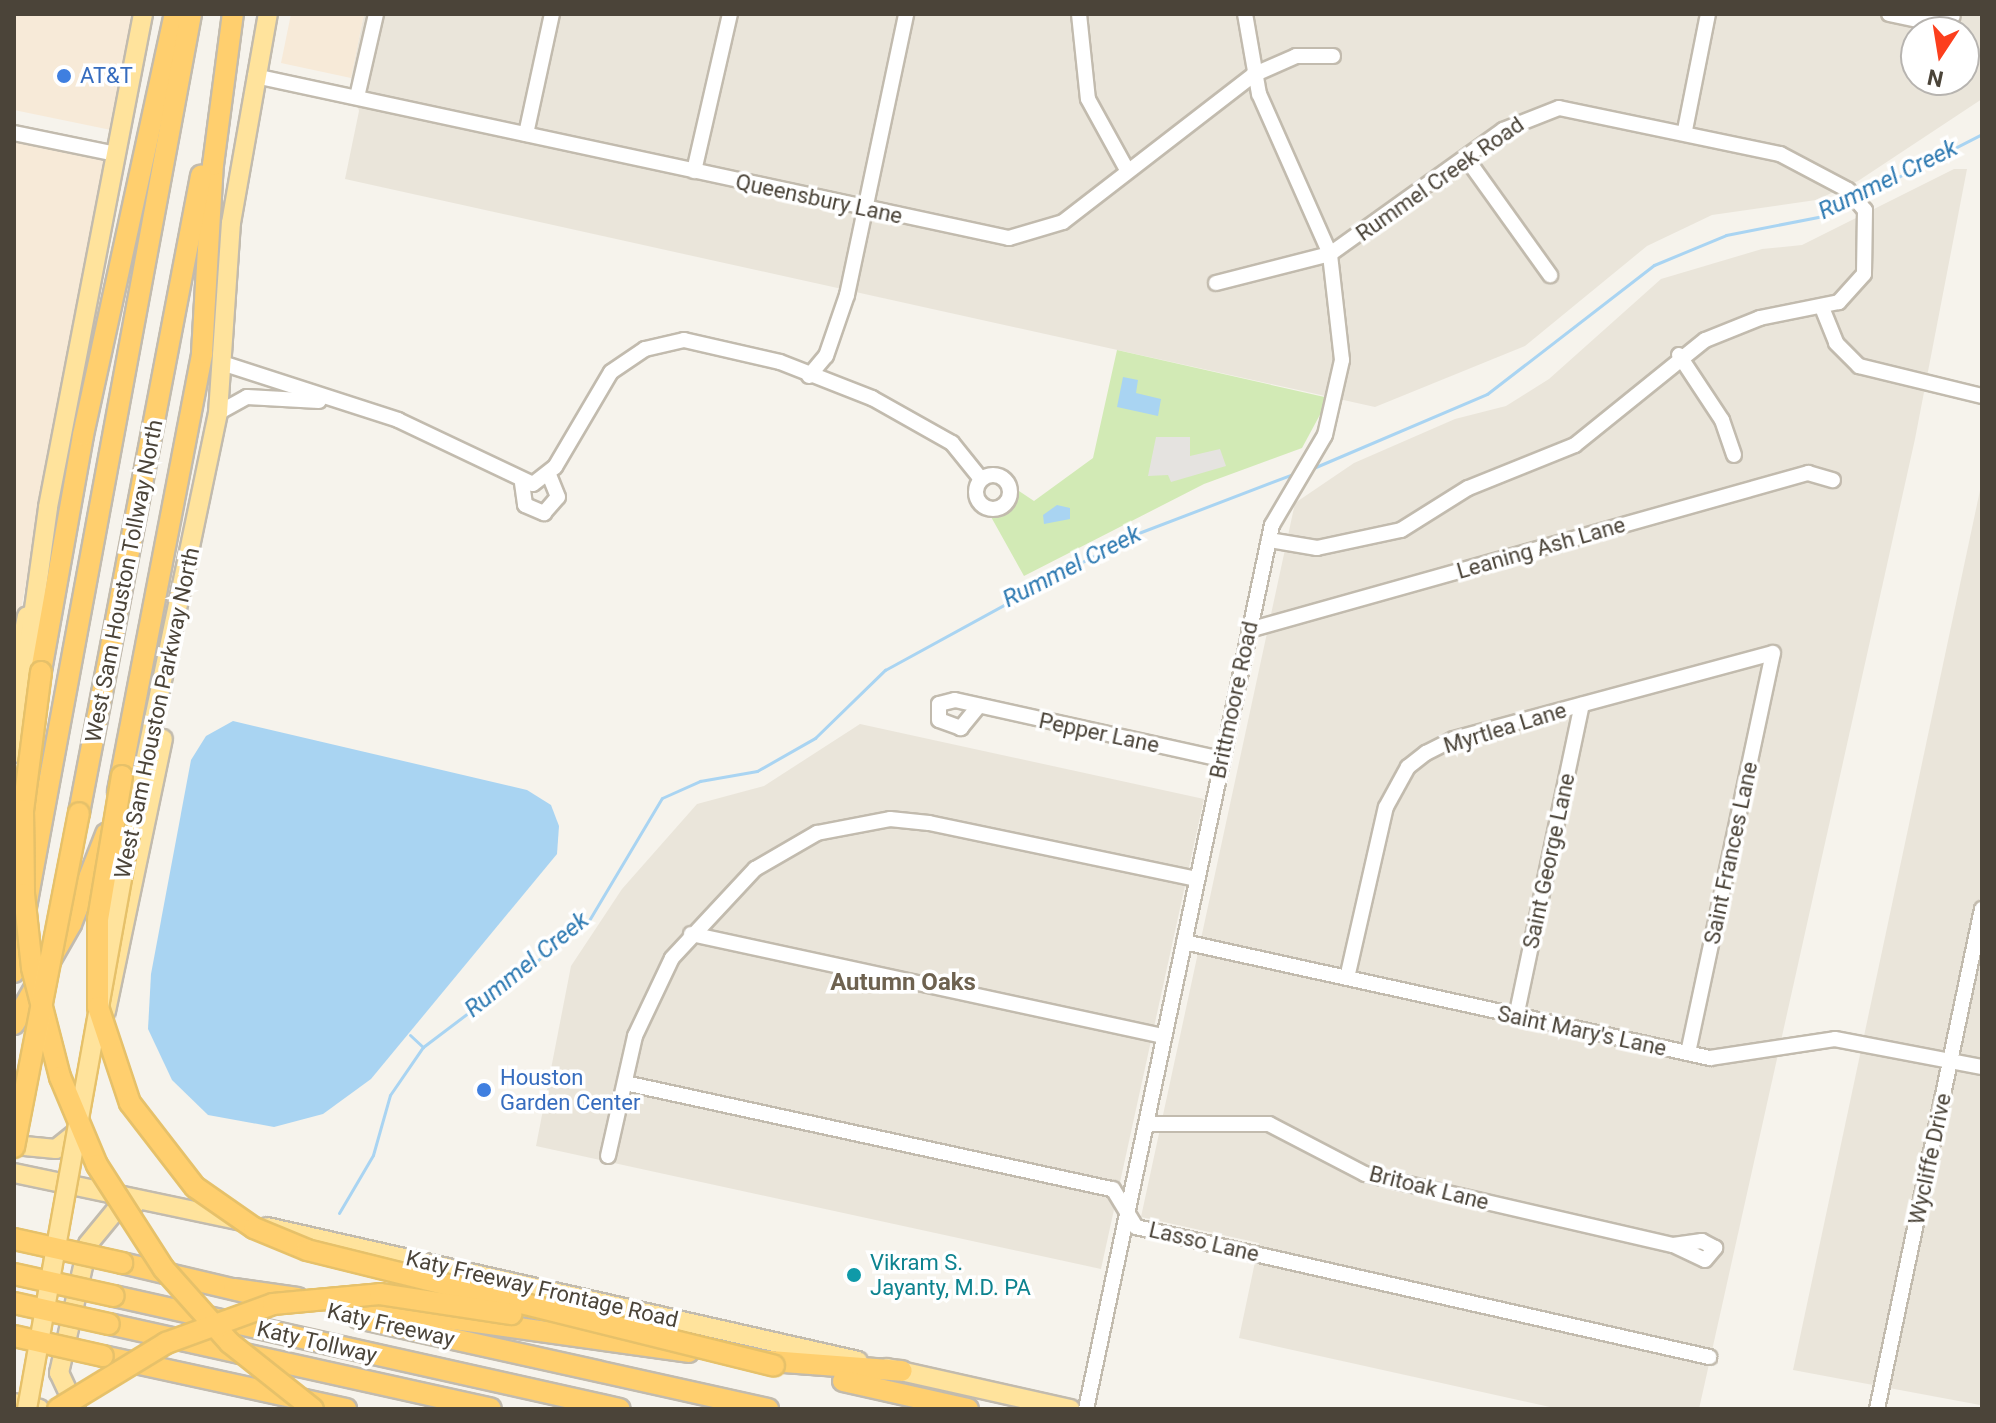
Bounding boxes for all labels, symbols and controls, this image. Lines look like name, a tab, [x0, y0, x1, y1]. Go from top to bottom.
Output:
north arrow	[1900, 16, 1980, 96]
place label: AT&T	[80, 63, 133, 89]
text: N	[1925, 64, 1946, 92]
marker: AT&T	[55, 67, 73, 85]
street label: Rummel Creek Road	[1351, 111, 1529, 247]
water label: Rummel Creek	[1814, 134, 1962, 226]
street label: Queensbury Lane	[733, 168, 905, 230]
street label: West Sam Houston Tollway North	[80, 417, 168, 745]
street label: Leaning Ash Lane	[1454, 511, 1628, 585]
water label: Rummel Creek	[998, 520, 1146, 614]
street label: West Sam Houston Parkway North	[109, 545, 205, 881]
street label: Brittmoore Road	[1204, 619, 1264, 781]
street label: Myrtlea Lane	[1440, 697, 1570, 759]
street label: Pepper Lane	[1036, 707, 1162, 759]
street label: Saint Frances Lane	[1699, 759, 1763, 947]
street label: Saint George Lane	[1518, 771, 1580, 951]
water label: Rummel Creek	[459, 906, 595, 1024]
district label: Autumn Oaks	[830, 969, 976, 997]
street label: Saint Mary's Lane	[1495, 1000, 1669, 1062]
place label: Houston Garden Center	[500, 1064, 640, 1116]
marker: Houston Garden Center	[475, 1081, 493, 1099]
street label: Wycliffe Drive	[1903, 1091, 1957, 1227]
street label: Britoak Lane	[1366, 1160, 1492, 1216]
street label: Lasso Lane	[1146, 1217, 1262, 1267]
street label: Katy Freeway Frontage Road	[403, 1245, 681, 1333]
place label: Vikram S. Jayanty, M.D. PA	[870, 1249, 1031, 1300]
marker: Vikram S. Jayanty, M.D. PA	[845, 1266, 863, 1284]
street label: Katy Freeway	[325, 1298, 457, 1352]
street label: Katy Tollway	[254, 1315, 380, 1369]

